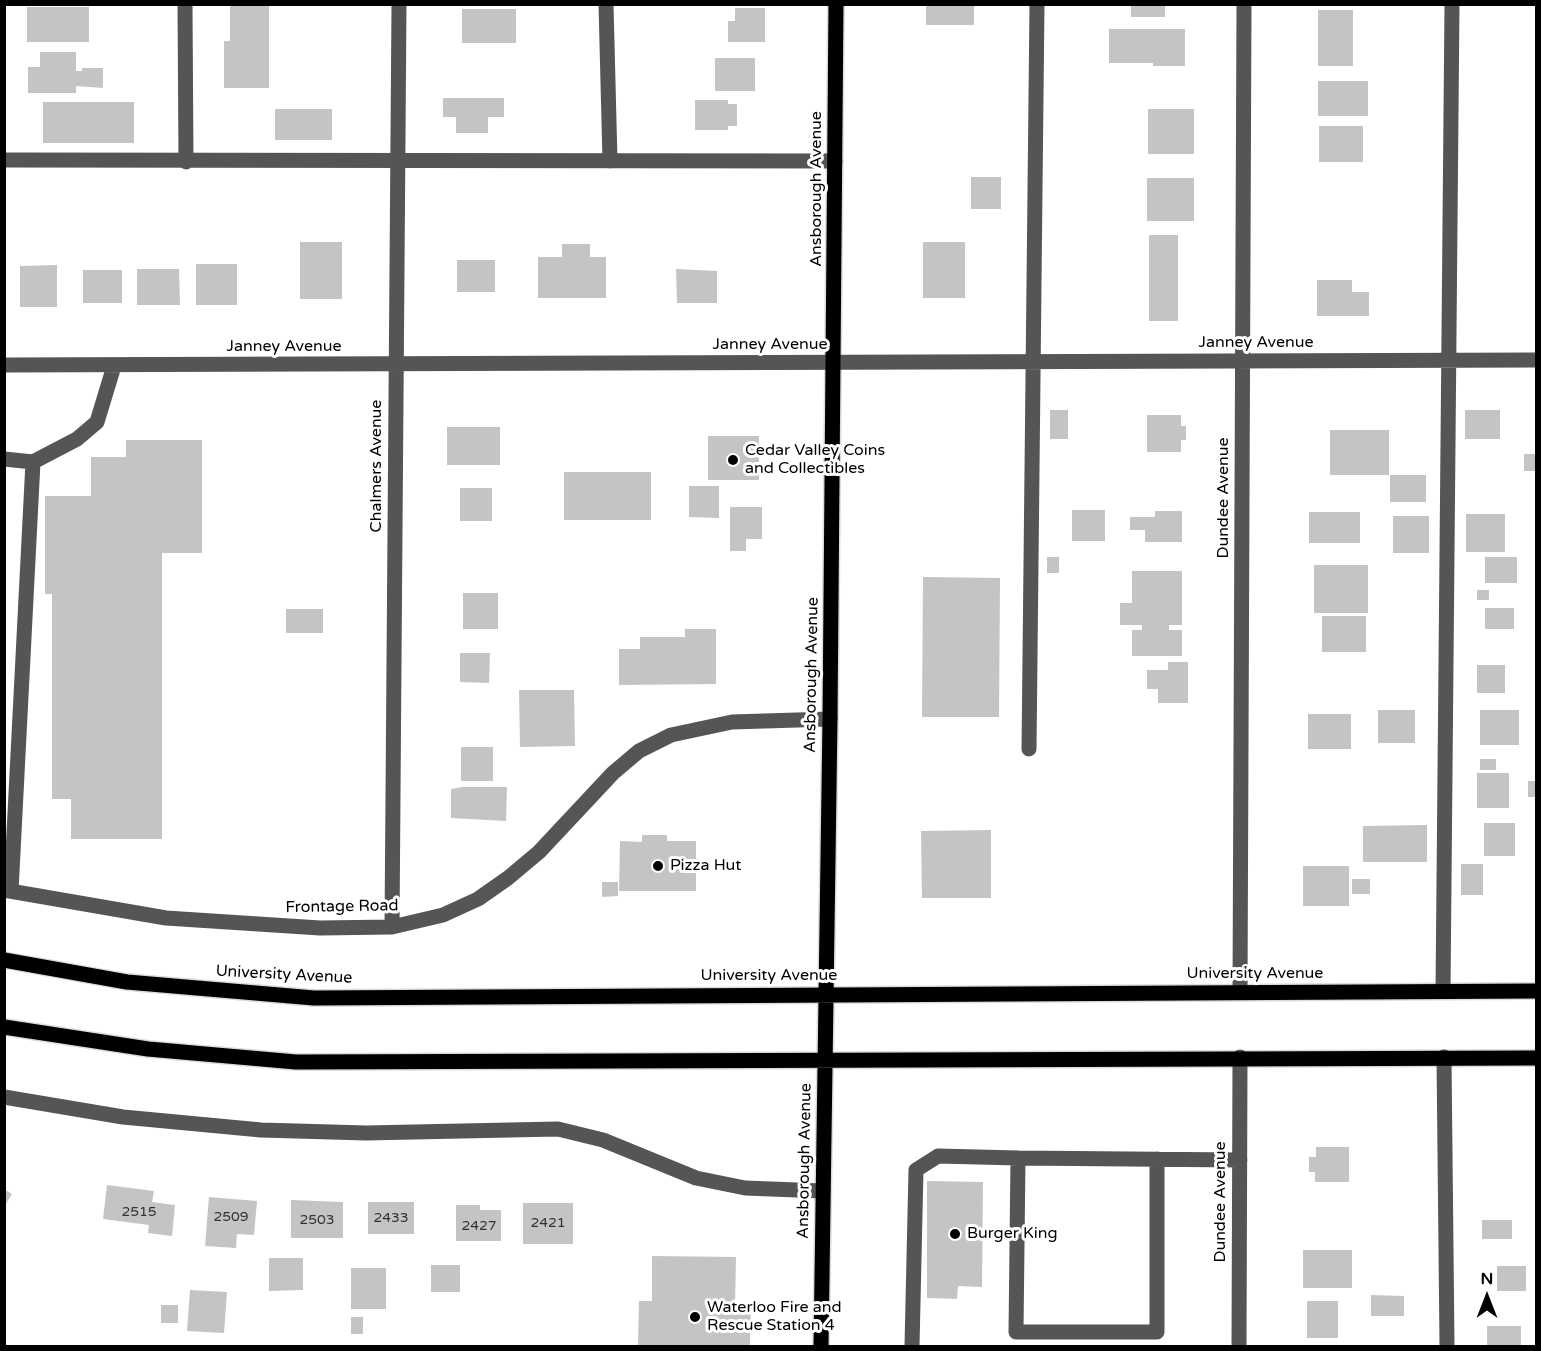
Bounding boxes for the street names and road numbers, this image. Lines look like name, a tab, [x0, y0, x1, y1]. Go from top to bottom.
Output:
street label: Ansborough Avenue	[807, 111, 827, 267]
street label: Janney Avenue	[1199, 333, 1313, 353]
street label: Janney Avenue	[713, 335, 827, 355]
street label: Janney Avenue	[227, 337, 341, 357]
street label: Chalmers Avenue	[367, 400, 387, 532]
street label: Dundee Avenue	[1214, 437, 1234, 559]
street label: Ansborough Avenue	[801, 597, 823, 753]
street label: Frontage Road	[285, 896, 399, 918]
street label: University Avenue	[215, 962, 353, 988]
street label: University Avenue	[1187, 964, 1323, 984]
street label: University Avenue	[701, 966, 837, 986]
street label: Ansborough Avenue	[794, 1083, 816, 1239]
street label: Dundee Avenue	[1211, 1141, 1231, 1263]

